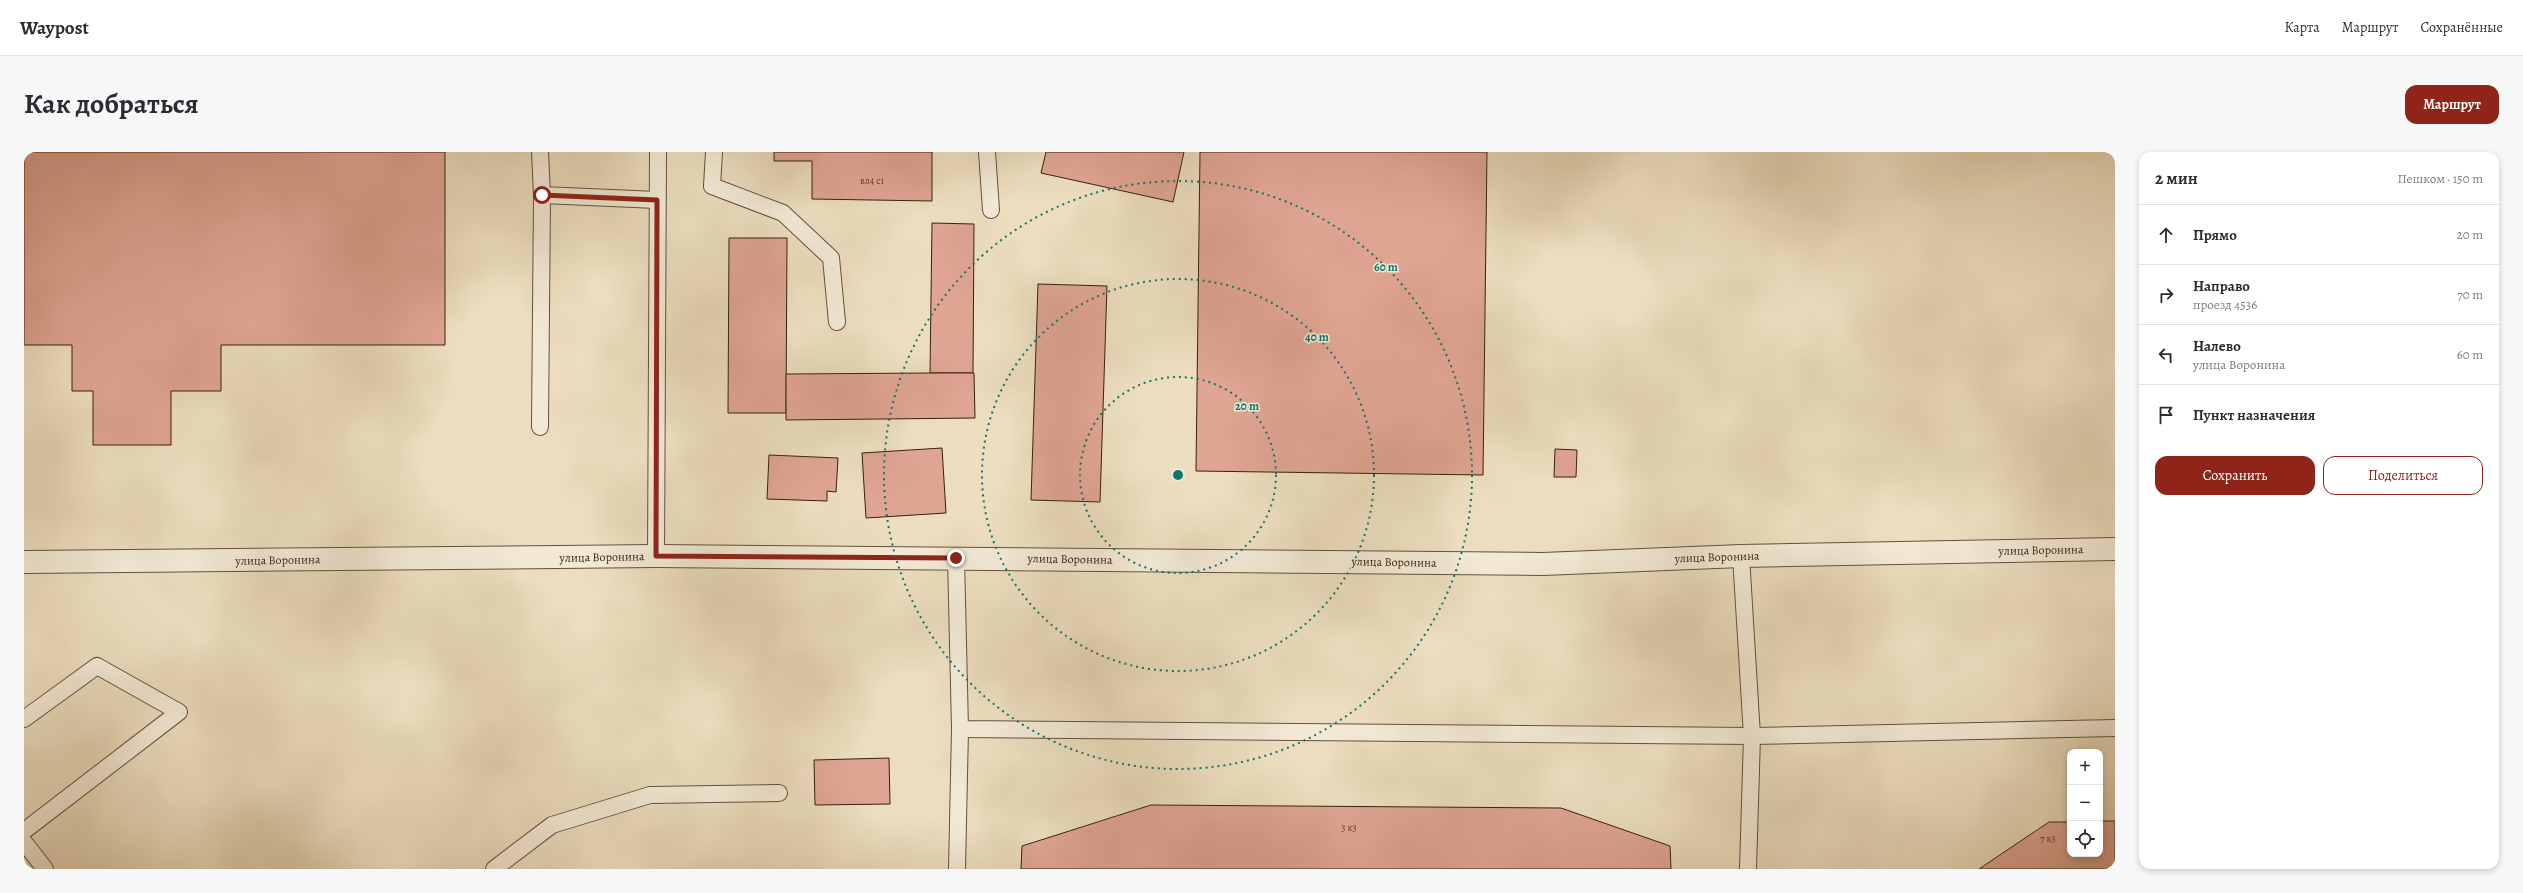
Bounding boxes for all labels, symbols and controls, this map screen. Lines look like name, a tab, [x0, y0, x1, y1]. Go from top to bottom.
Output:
text: Waypost	[20, 15, 89, 41]
text: Карта	[2285, 18, 2320, 37]
text: Маршрут	[2342, 18, 2398, 37]
text: Сохранённые	[2420, 18, 2503, 37]
text: Как добраться	[24, 85, 199, 123]
button: Маршрут	[2405, 85, 2499, 124]
text: 2 мин	[2155, 167, 2198, 190]
text: Пешком · 150 m	[2398, 170, 2483, 187]
house number: вл4 с1	[860, 174, 885, 187]
route start	[533, 186, 551, 204]
icon: ahead	[2155, 224, 2177, 246]
text: Прямо	[2193, 225, 2237, 245]
text: 20 m	[2457, 226, 2483, 243]
text: 60 m	[1374, 259, 1398, 275]
text: Направо	[2193, 276, 2250, 296]
icon: right	[2155, 284, 2177, 306]
text: 70 m	[2457, 286, 2483, 303]
text: проезд 4536	[2193, 296, 2257, 313]
text: 40 m	[1305, 329, 1329, 345]
text: Налево	[2193, 336, 2241, 356]
icon: left	[2155, 344, 2177, 366]
text: 60 m	[2457, 346, 2483, 363]
text: улица Воронина	[2193, 356, 2285, 373]
text: 20 m	[1235, 398, 1259, 414]
icon: arrive	[2155, 404, 2177, 426]
text: Пункт назначения	[2193, 405, 2315, 425]
button: Сохранить	[2155, 456, 2315, 495]
button: Поделиться	[2323, 456, 2483, 495]
centre of rings	[1171, 468, 1185, 482]
street label: улица Воронина	[1997, 541, 2084, 559]
street label: улица Воронина	[558, 548, 645, 566]
street label: улица Воронина	[1673, 548, 1760, 567]
route end	[947, 549, 965, 567]
street label: улица Воронина	[1026, 550, 1113, 568]
street label: улица Воронина	[234, 551, 321, 569]
street label: улица Воронина	[1350, 553, 1437, 571]
map controls	[2067, 749, 2103, 857]
button: +	[2067, 749, 2103, 785]
button: −	[2067, 785, 2103, 821]
house number: 3 к3	[1341, 821, 1357, 834]
button: locate	[2067, 821, 2103, 857]
house number: 7 к3	[2040, 832, 2056, 845]

